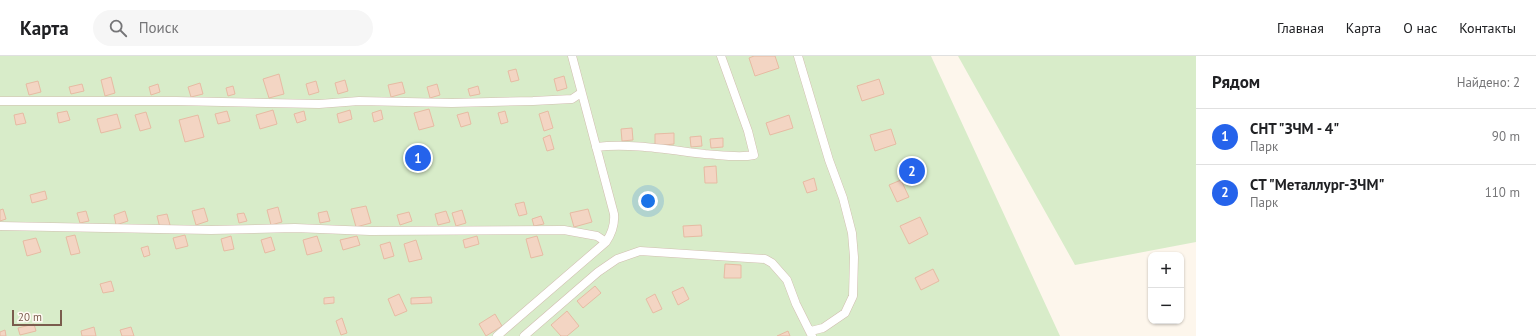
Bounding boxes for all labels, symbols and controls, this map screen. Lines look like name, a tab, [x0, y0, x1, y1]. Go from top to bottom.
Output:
search box	[93, 10, 373, 46]
text: Карта	[20, 16, 69, 40]
icon: search	[107, 17, 129, 39]
text: Поиск	[139, 18, 179, 37]
text: Главная	[1277, 19, 1324, 37]
text: Карта	[1346, 19, 1381, 37]
text: О нас	[1403, 19, 1437, 37]
text: Контакты	[1459, 19, 1516, 37]
text: Рядом	[1212, 71, 1260, 93]
text: Найдено: 2	[1457, 74, 1520, 91]
text: СНТ "ЗЧМ - 4"	[1250, 119, 1339, 138]
text: 1	[1221, 128, 1229, 145]
text: 90 m	[1492, 128, 1520, 145]
text: Парк	[1250, 138, 1278, 155]
pin: 1	[405, 143, 431, 173]
pin: 2	[899, 156, 925, 186]
text: СТ "Металлург-ЗЧМ"	[1250, 175, 1384, 194]
text: 2	[1221, 184, 1229, 201]
text: 110 m	[1485, 184, 1520, 201]
your location	[638, 191, 658, 211]
text: Парк	[1250, 194, 1278, 211]
map controls	[1148, 252, 1184, 324]
button: +	[1148, 252, 1184, 288]
button: −	[1148, 288, 1184, 324]
scale bar	[12, 308, 62, 327]
text: 20 m	[18, 310, 42, 324]

